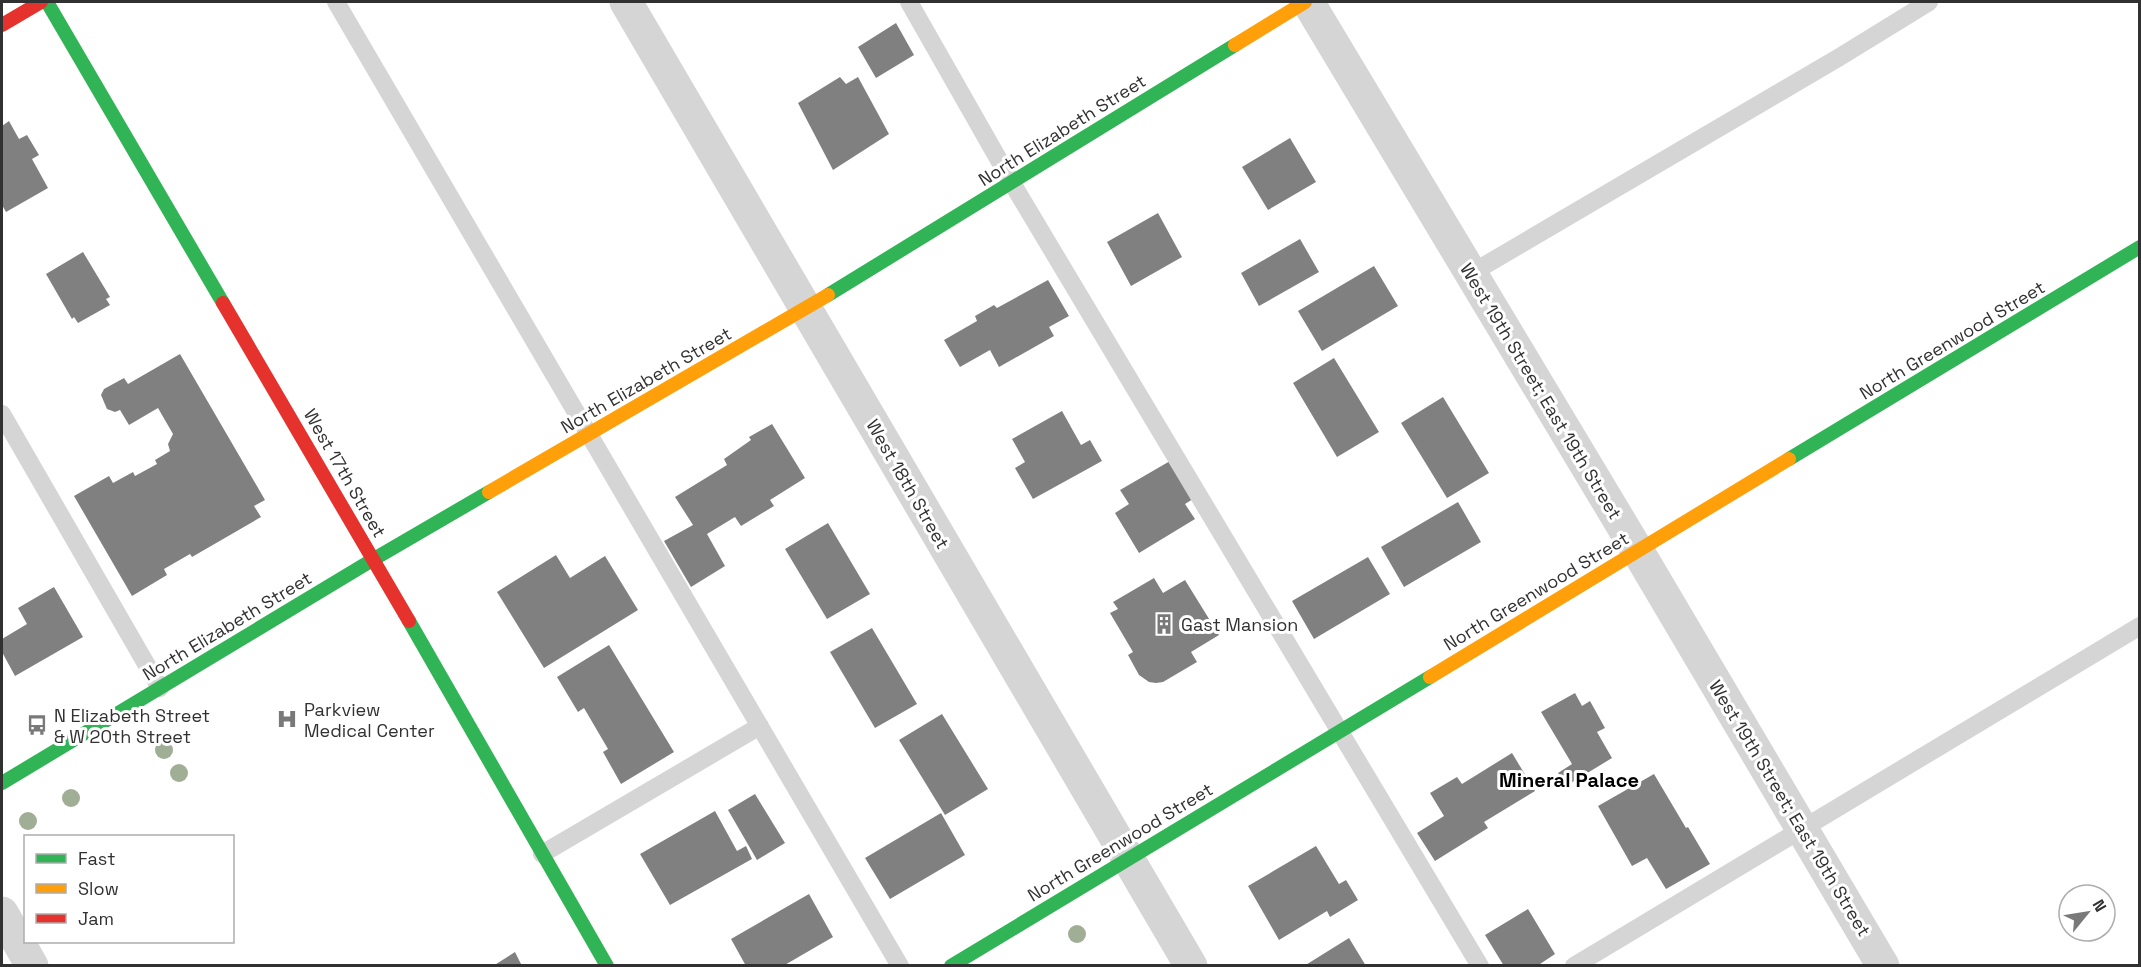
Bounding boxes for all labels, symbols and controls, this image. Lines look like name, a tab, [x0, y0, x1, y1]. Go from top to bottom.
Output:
street label: North Elizabeth Street	[974, 69, 1150, 191]
street label: West 19th Street; East 19th Street	[1455, 259, 1627, 523]
street label: North Greenwood Street	[1855, 276, 2049, 404]
street label: North Elizabeth Street	[557, 322, 735, 438]
street label: West 17th Street	[299, 404, 391, 542]
street label: West 18th Street	[862, 415, 954, 553]
street label: North Greenwood Street	[1439, 527, 1633, 655]
street label: North Elizabeth Street	[138, 566, 316, 686]
building icon: Gast Mansion	[1152, 612, 1176, 636]
place label: Gast Mansion	[1181, 613, 1298, 636]
street label: West 19th Street; East 19th Street	[1704, 676, 1876, 940]
place label: Parkview Medical Center	[304, 698, 435, 742]
place label: N Elizabeth Street & W 20th Street	[54, 704, 210, 748]
hospital icon: Parkview Medical Center	[275, 707, 299, 731]
bus stop icon: N Elizabeth Street & W 20th Street	[25, 713, 49, 737]
district label: Mineral Palace	[1499, 767, 1639, 793]
street label: North Greenwood Street	[1023, 778, 1217, 906]
legend	[24, 835, 234, 943]
text: Fast	[78, 847, 115, 870]
text: Slow	[78, 877, 119, 900]
north arrow	[2057, 883, 2117, 943]
text: N	[2088, 896, 2111, 916]
text: Jam	[78, 907, 114, 930]

